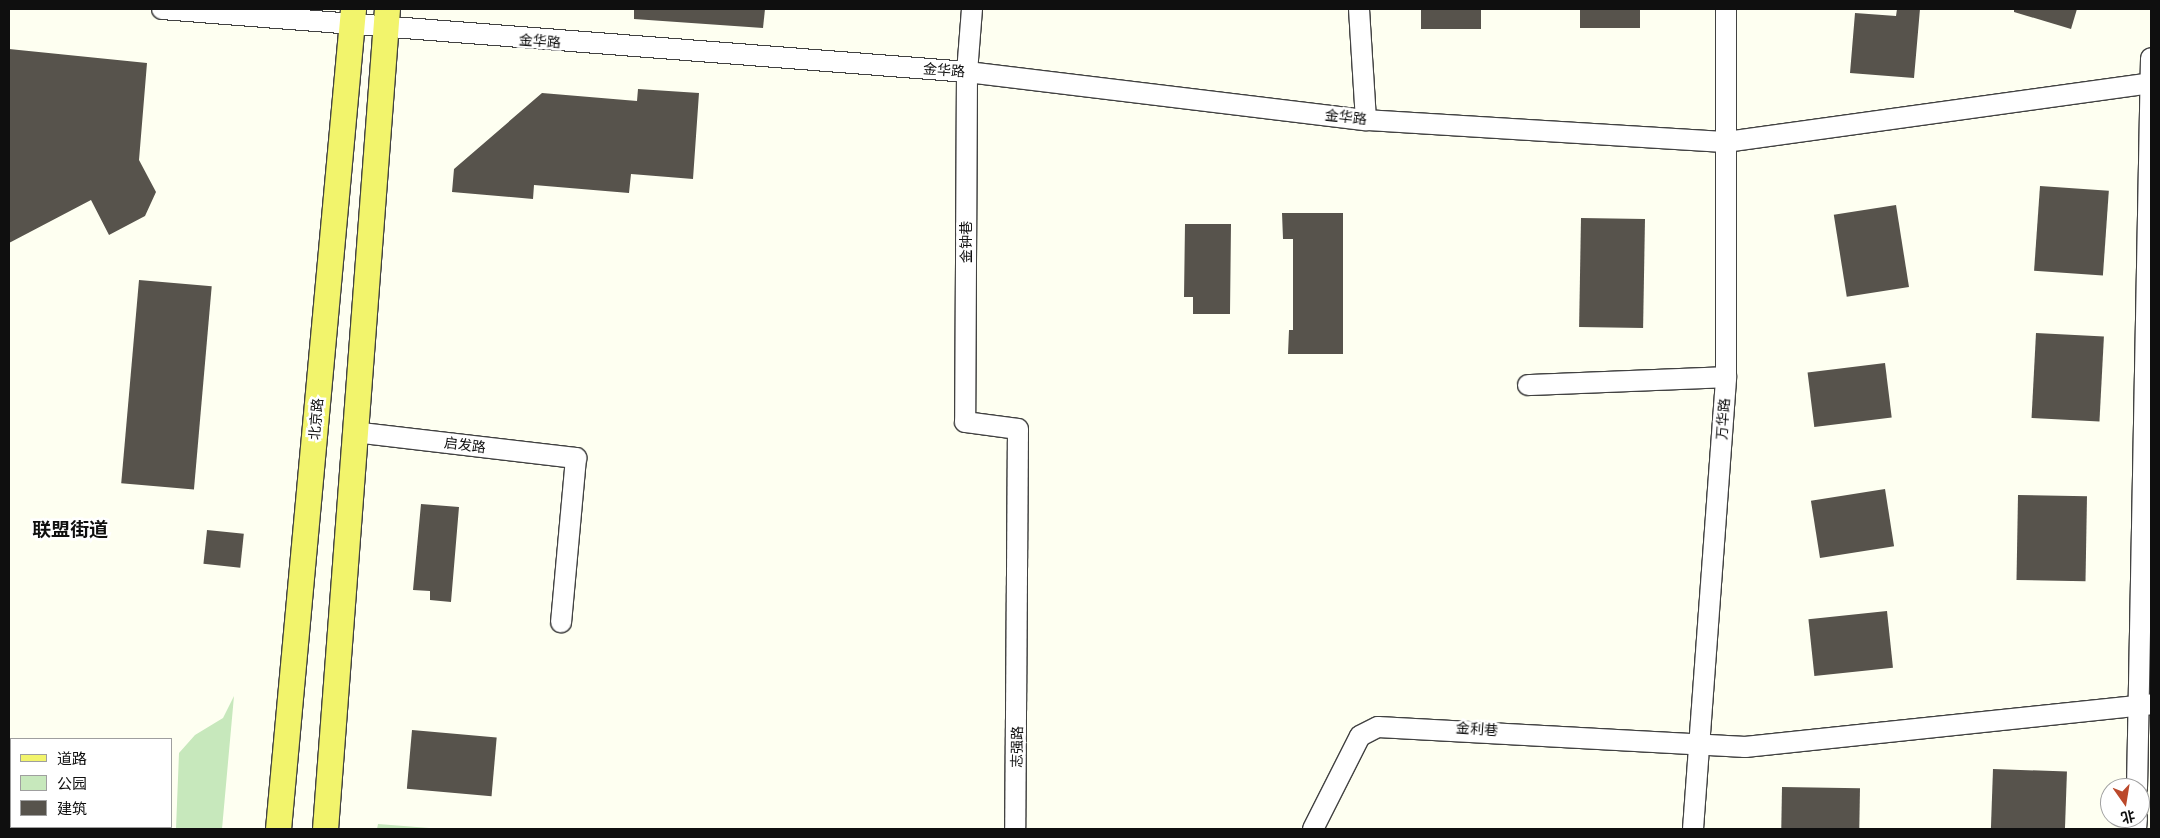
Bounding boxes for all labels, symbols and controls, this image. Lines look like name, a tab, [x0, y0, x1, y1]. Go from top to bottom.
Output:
street label: 金华路	[518, 31, 562, 51]
street label: 金华路	[922, 60, 966, 80]
street label: 金华路	[1324, 106, 1368, 128]
street label: 金钟巷	[958, 221, 974, 263]
street label: 北京路	[306, 397, 326, 441]
street label: 万华路	[1713, 397, 1733, 441]
street label: 启发路	[443, 434, 487, 456]
district label: 联盟街道	[32, 519, 108, 541]
street label: 金利巷	[1455, 719, 1499, 739]
street label: 志强路	[1008, 726, 1026, 768]
legend	[10, 738, 172, 828]
text: 道路	[57, 748, 87, 768]
text: 公园	[57, 773, 87, 793]
north arrow	[2100, 778, 2150, 828]
text: 建筑	[57, 798, 87, 818]
text: 北	[2119, 806, 2137, 828]

